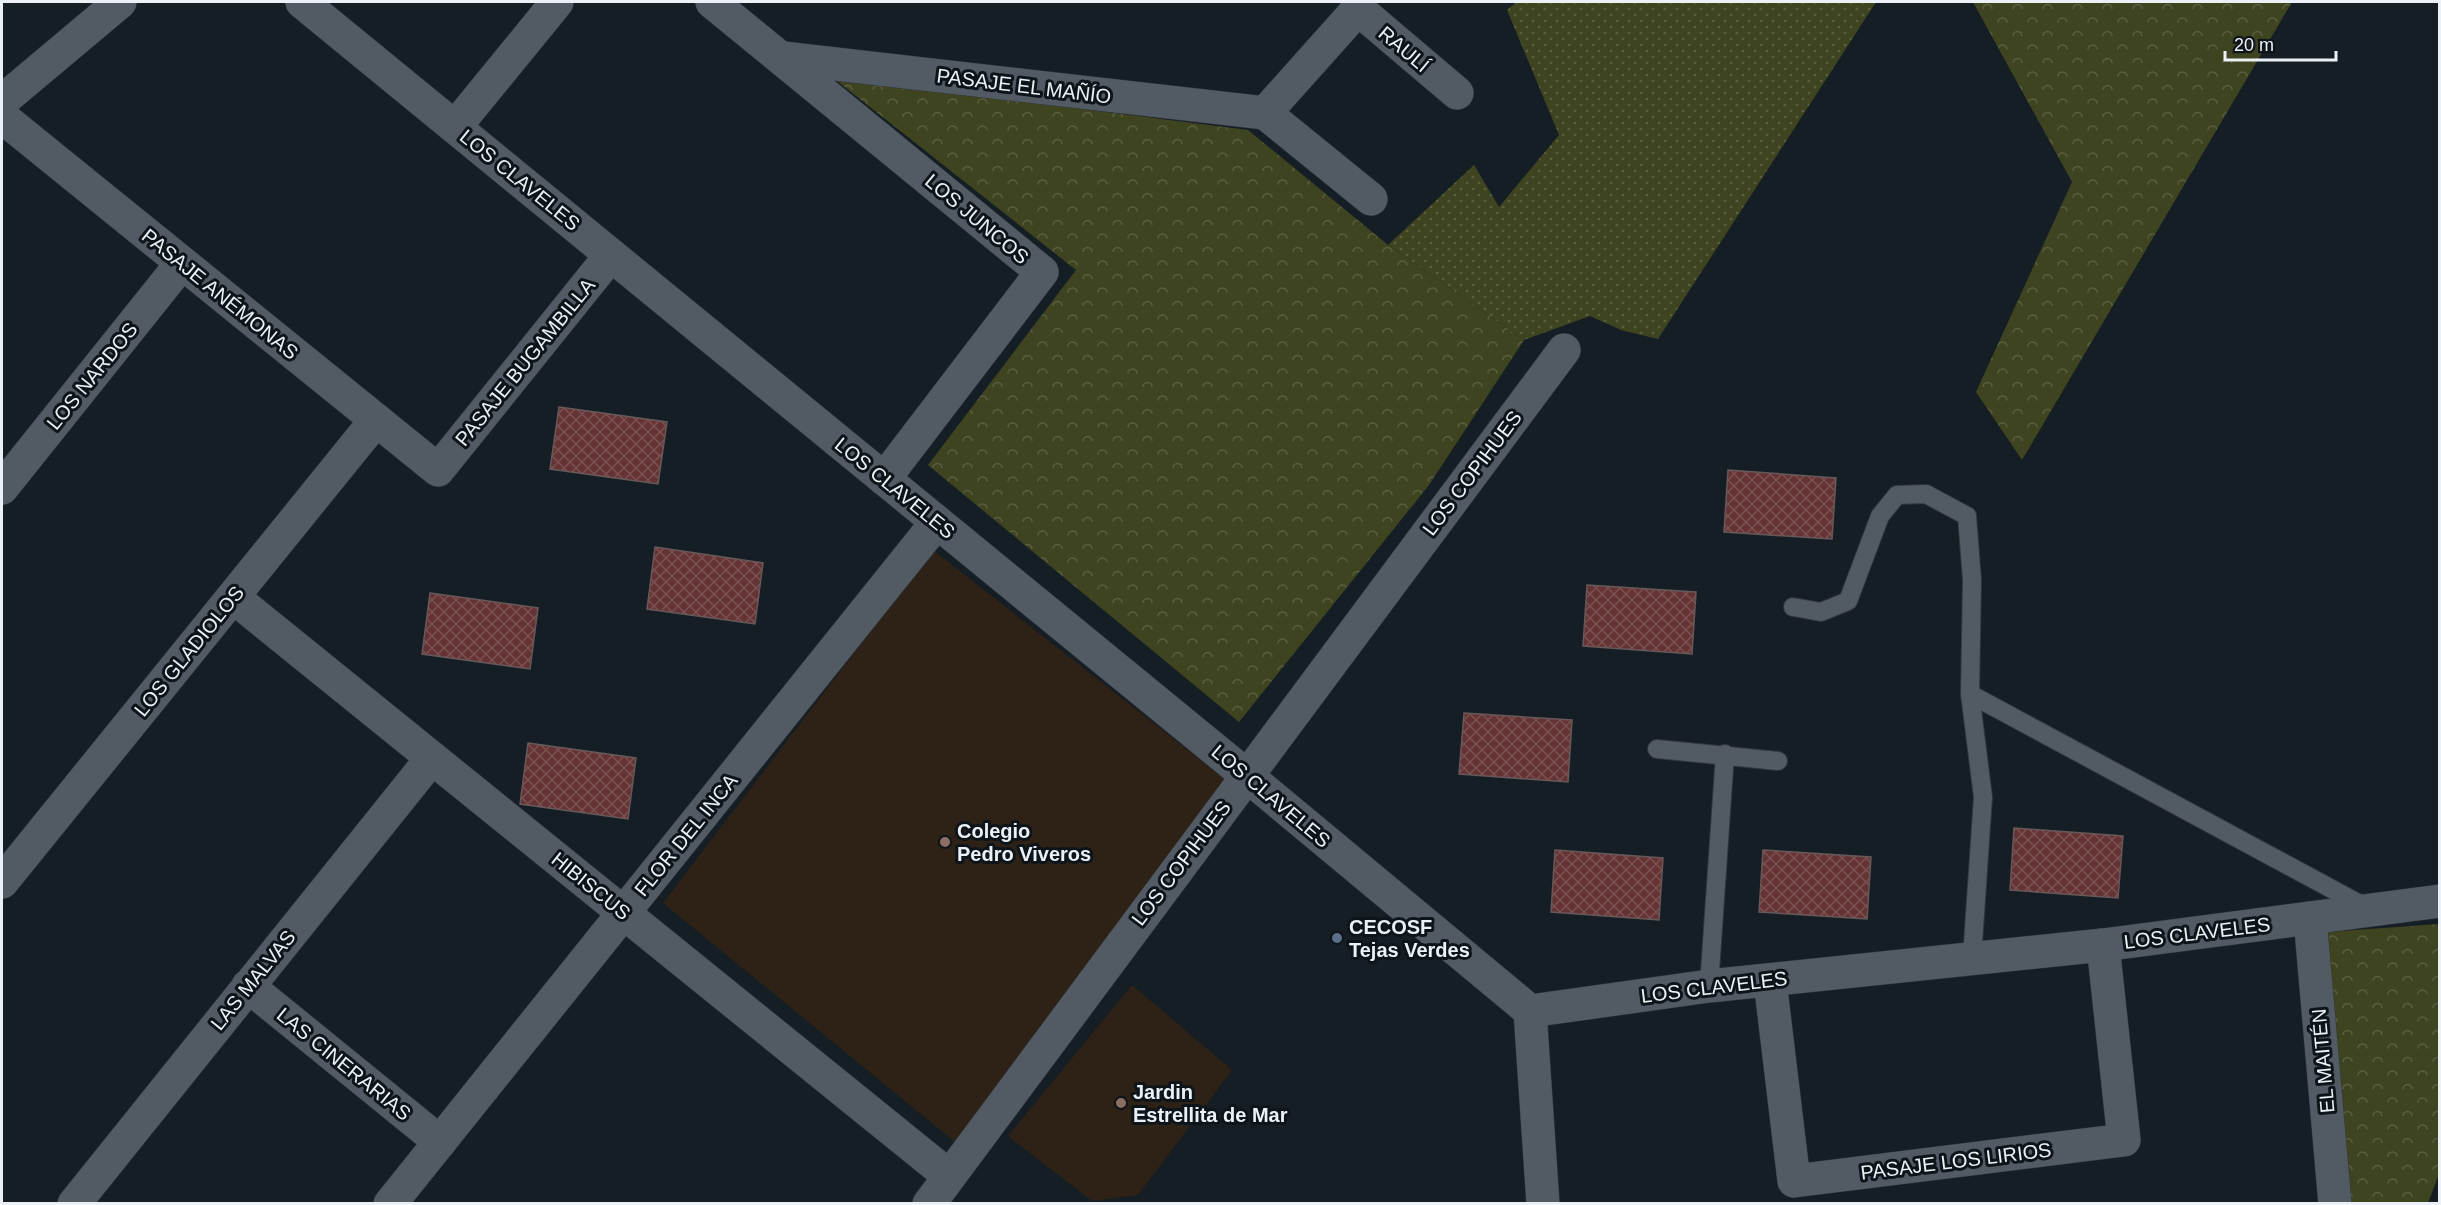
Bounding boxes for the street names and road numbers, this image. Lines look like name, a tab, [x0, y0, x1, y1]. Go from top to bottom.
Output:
street label: RAULÍ	[1374, 22, 1434, 77]
street label: PASAJE EL MAÑÍO	[936, 63, 1113, 108]
street label: LOS CLAVELES	[456, 125, 584, 235]
street label: LOS JUNCOS	[921, 169, 1033, 269]
street label: PASAJE ANÉMONAS	[138, 224, 302, 364]
street label: PASAJE BUGAMBILLA	[451, 274, 600, 450]
street label: LOS NARDOS	[42, 318, 142, 434]
street label: LOS COPIHUES	[1418, 406, 1526, 540]
street label: LOS CLAVELES	[831, 433, 959, 543]
street label: LOS GLADIOLOS	[130, 581, 248, 721]
street label: LOS CLAVELES	[1207, 740, 1335, 852]
street label: FLOR DEL INCA	[630, 769, 742, 900]
street label: LOS COPIHUES	[1127, 796, 1235, 930]
street label: HIBISCUS	[547, 848, 635, 924]
street label: LOS CLAVELES	[2122, 913, 2272, 953]
street label: LAS MALVAS	[206, 926, 300, 1034]
street label: LOS CLAVELES	[1639, 967, 1789, 1007]
street label: LAS CINERARIAS	[273, 1003, 415, 1125]
street label: EL MAITÉN	[2307, 1008, 2339, 1114]
street label: PASAJE LOS LIRIOS	[1859, 1138, 2053, 1184]

